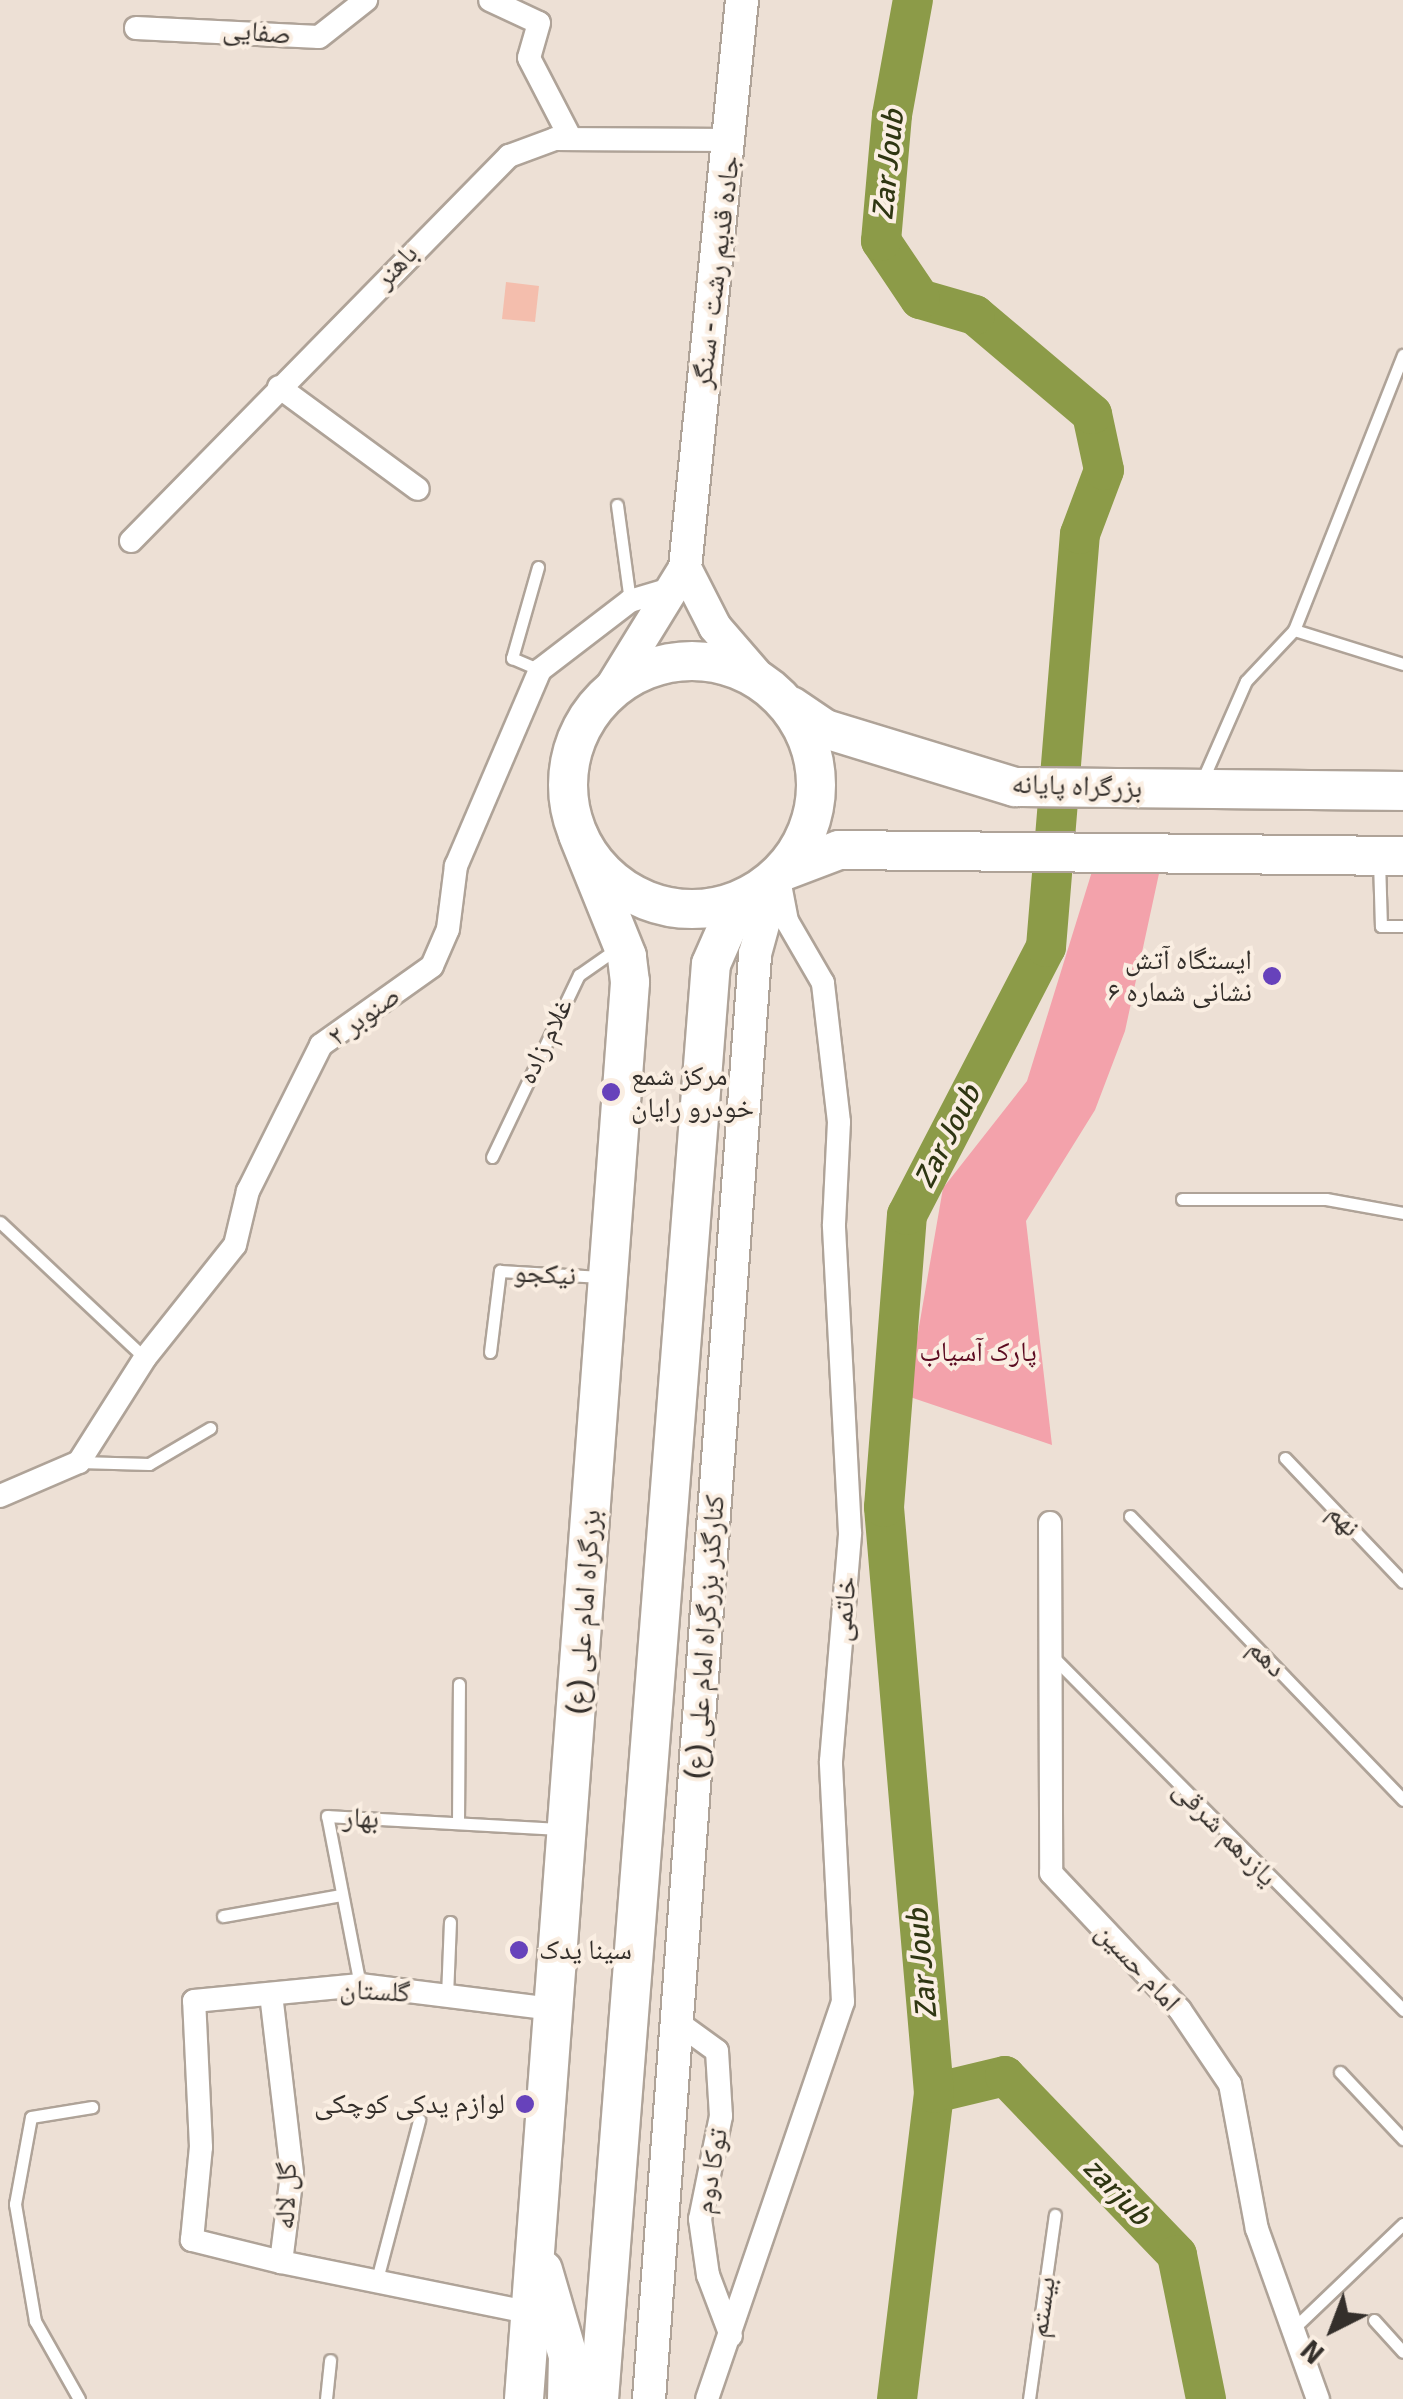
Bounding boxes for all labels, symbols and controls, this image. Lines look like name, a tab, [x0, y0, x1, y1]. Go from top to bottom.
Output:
street label: صفایی	[221, 12, 293, 52]
water label: Zar Joub	[865, 108, 913, 222]
street label: جاده قدیم رشت - سنگر	[685, 154, 747, 390]
street label: باهنر	[367, 237, 425, 295]
street label: بزرگراه پایانه	[1011, 767, 1143, 805]
place label: ایستگاه آتش نشانی شماره ۶	[1108, 943, 1252, 1009]
marker: ایستگاه آتش نشانی شماره ۶	[1261, 965, 1283, 987]
street label: صنوبر ۲	[321, 979, 407, 1053]
street label: غلام زاده	[510, 992, 580, 1090]
place label: مرکز شمع خودرو رایان	[631, 1059, 754, 1125]
water label: Zar Joub	[907, 1080, 989, 1194]
marker: مرکز شمع خودرو رایان	[600, 1081, 622, 1103]
street label: نیکجو	[513, 1256, 577, 1292]
park label: پارک آسیاب	[919, 1335, 1037, 1369]
street label: کنارگذر بزرگراه امام علی (ع)	[678, 1494, 732, 1780]
street label: نهم	[1320, 1496, 1368, 1544]
street label: بزرگراه امام علی (ع)	[560, 1508, 608, 1716]
street label: خاتمی	[824, 1575, 864, 1643]
street label: دهم	[1241, 1632, 1293, 1684]
street label: یازدهم شرقی	[1166, 1773, 1284, 1893]
street label: بهار	[342, 1800, 380, 1836]
water label: Zar Joub	[900, 1907, 946, 2021]
street label: امام حسین	[1088, 1916, 1188, 2018]
place label: سینا یدک	[539, 1933, 632, 1967]
marker: سینا یدک	[508, 1939, 530, 1961]
street label: گلستان	[339, 1972, 411, 2010]
place label: لوازم یدکی کوچکی	[314, 2087, 505, 2121]
marker: لوازم یدکی کوچکی	[514, 2093, 536, 2115]
street label: توکا دوم	[687, 2126, 735, 2216]
water label: zarjub	[1075, 2150, 1157, 2234]
street label: گل لاله	[268, 2162, 304, 2230]
street label: بیستم	[1021, 2274, 1063, 2340]
north arrow	[1283, 2279, 1383, 2379]
text: N	[1294, 2332, 1332, 2370]

